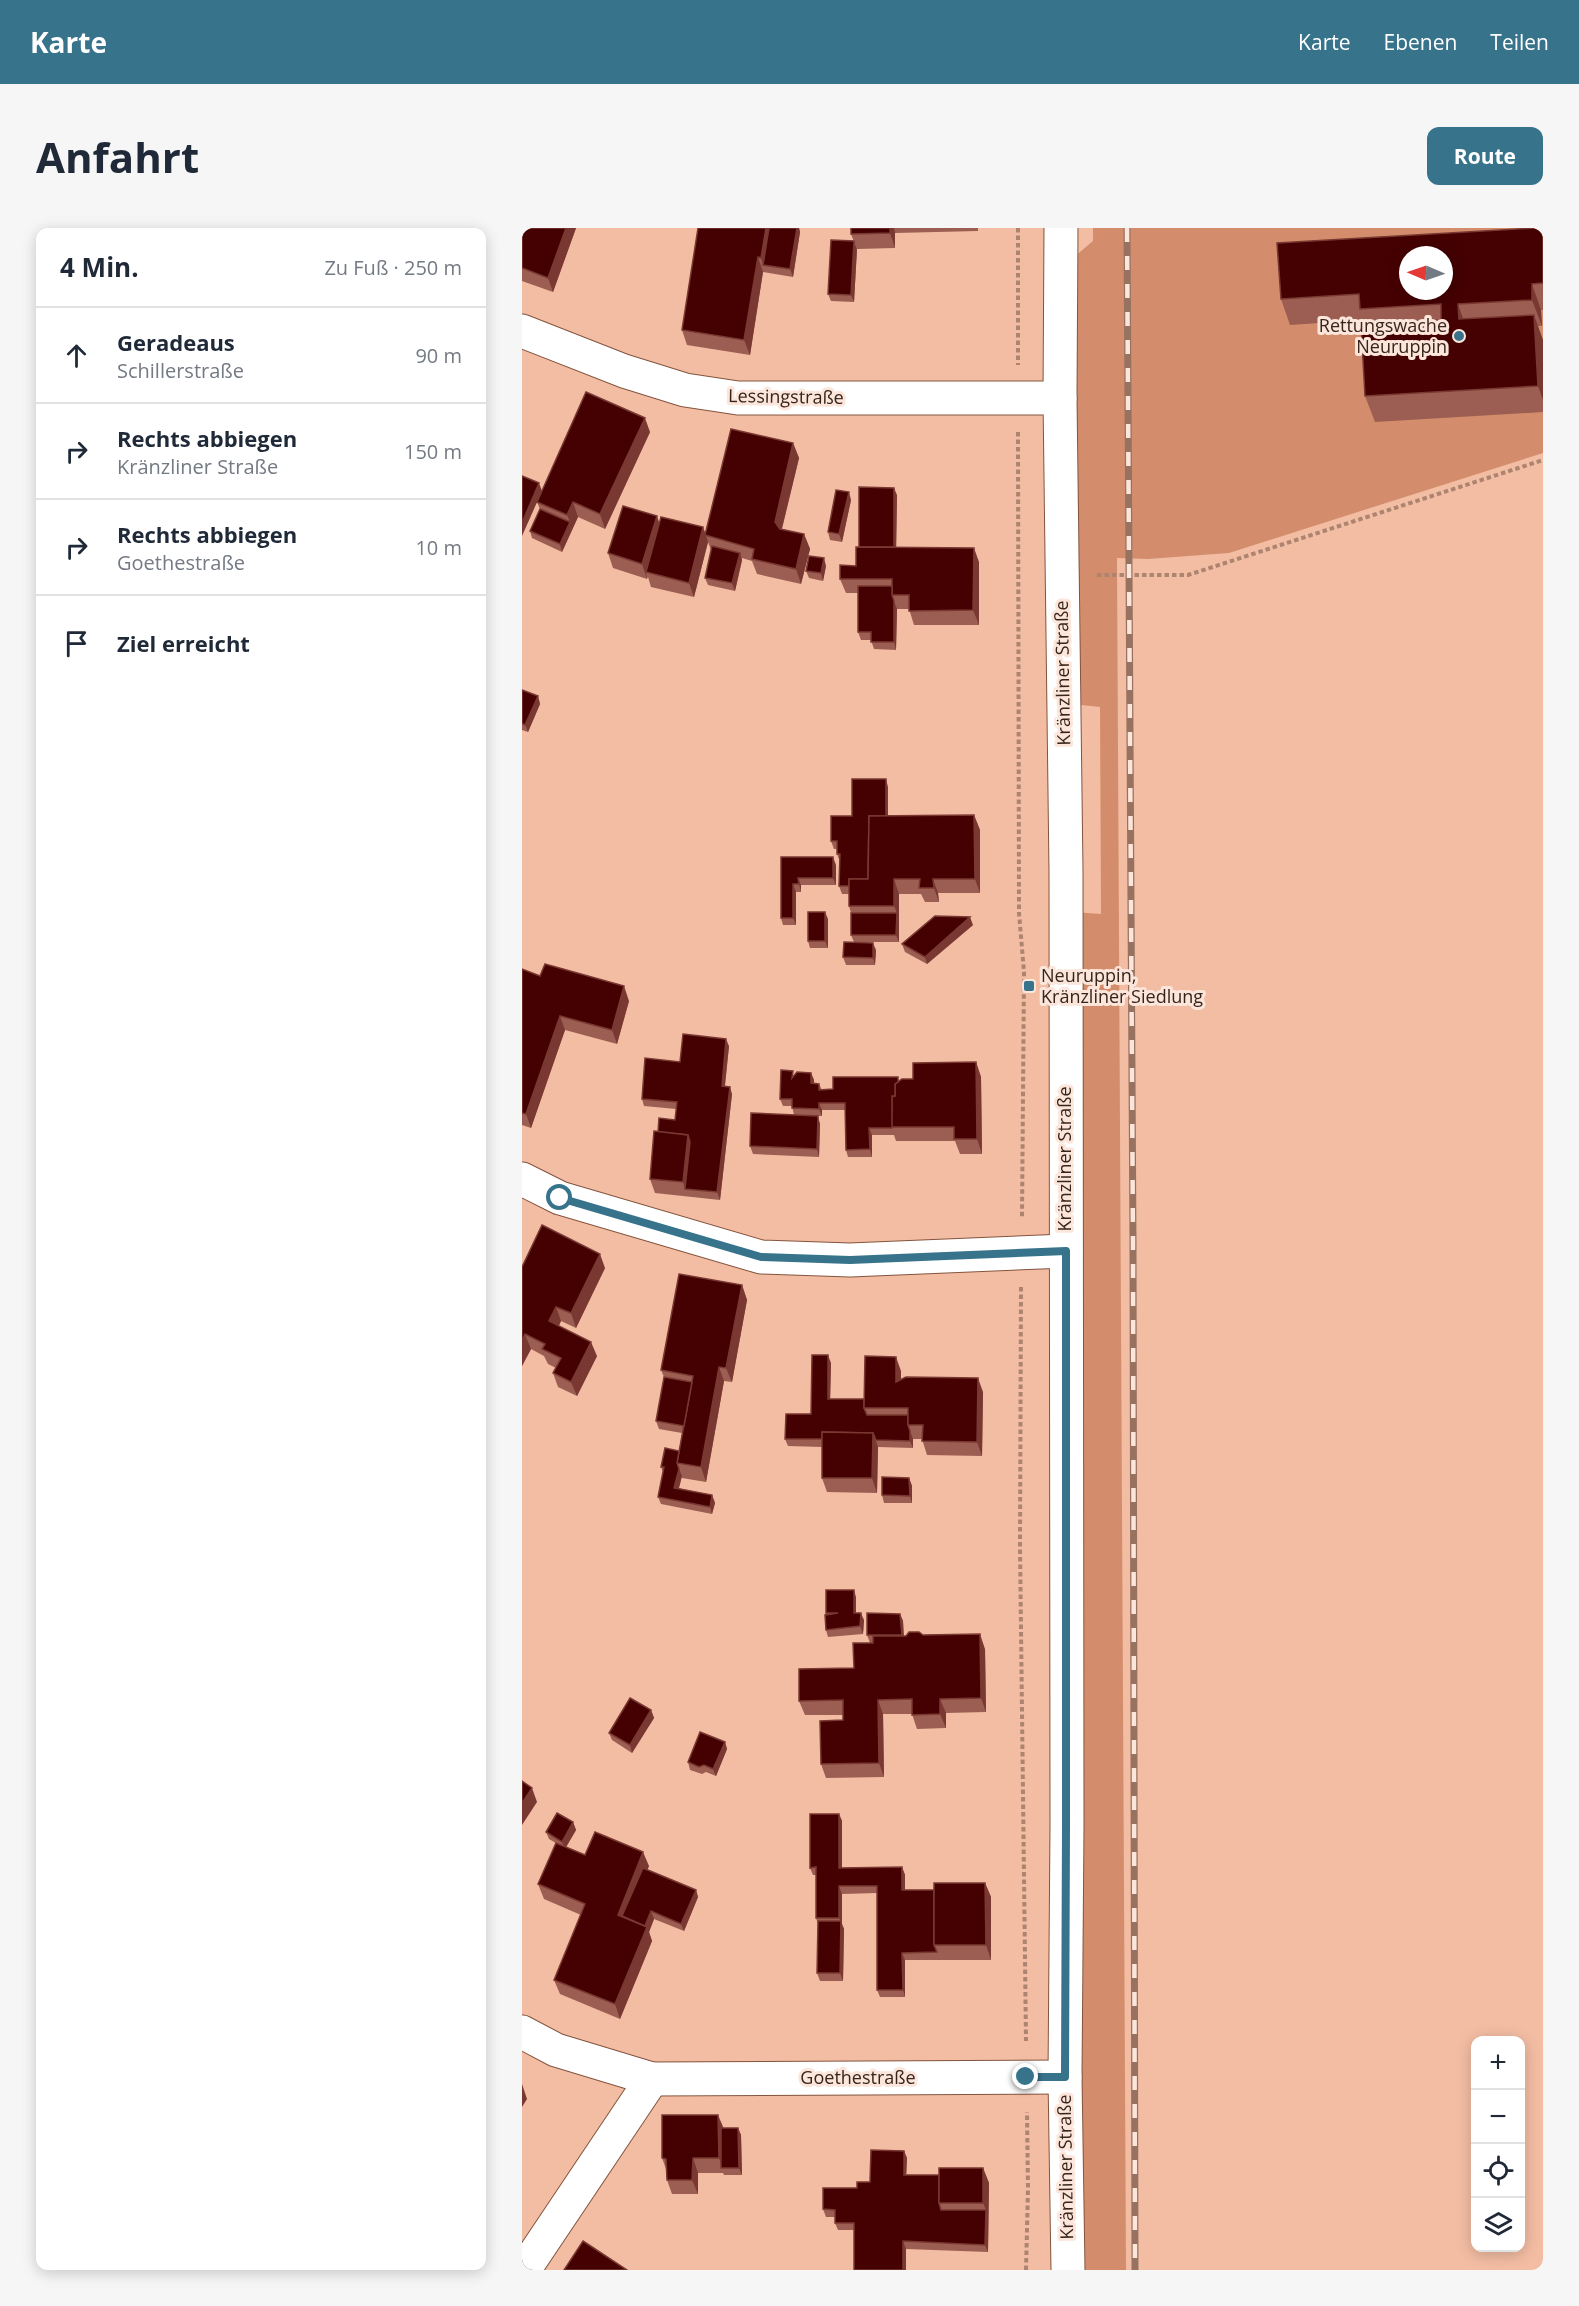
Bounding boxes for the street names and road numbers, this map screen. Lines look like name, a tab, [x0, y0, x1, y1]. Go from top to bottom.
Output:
street label: Lessingstraße	[728, 383, 844, 409]
street label: Kränzliner Straße	[1049, 600, 1075, 746]
street label: Kränzliner Straße	[1052, 1086, 1076, 1232]
street label: Goethestraße	[800, 2065, 916, 2089]
street label: Kränzliner Straße	[1052, 2094, 1078, 2240]

